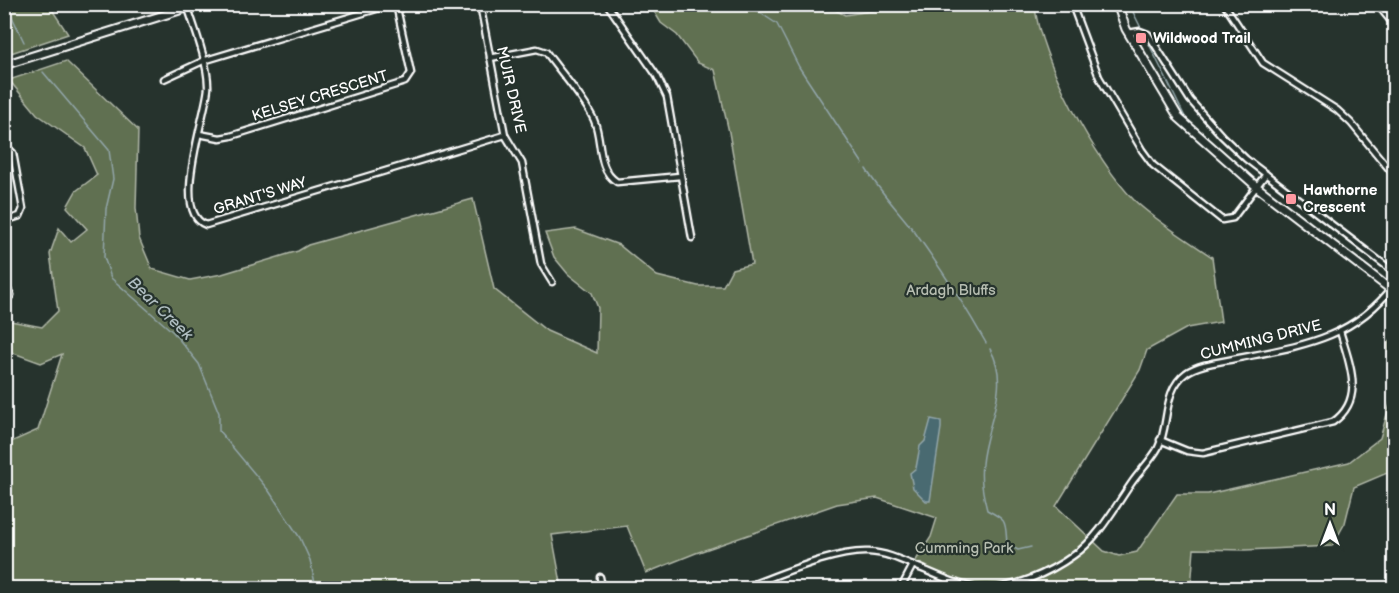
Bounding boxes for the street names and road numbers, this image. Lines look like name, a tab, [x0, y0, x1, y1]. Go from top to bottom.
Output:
street label: MUIR DRIVE	[492, 45, 530, 135]
street label: KELSEY CRESCENT	[250, 66, 390, 126]
street label: GRANT'S WAY	[211, 173, 309, 219]
street label: CUMMING DRIVE	[1198, 316, 1324, 364]

